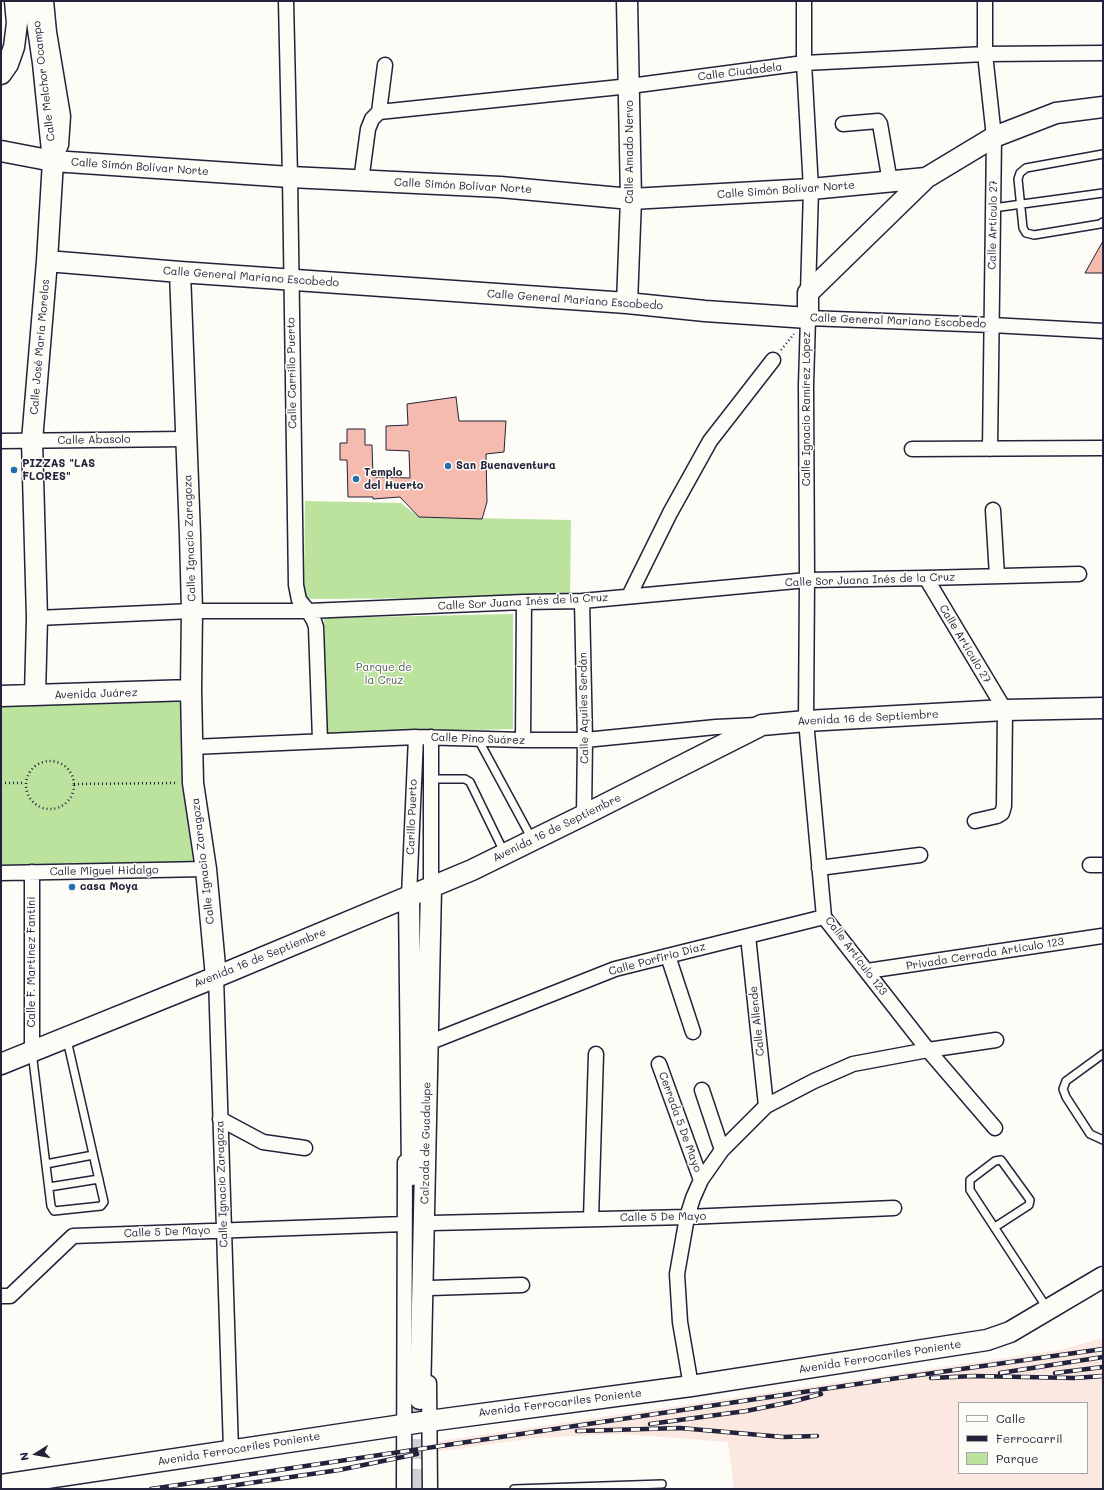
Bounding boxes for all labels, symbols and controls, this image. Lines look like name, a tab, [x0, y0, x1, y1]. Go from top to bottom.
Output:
street label: Calle Melchor Ocampo	[30, 20, 58, 142]
street label: Calle Ciudadela	[697, 60, 783, 84]
street label: Calle Amado Nervo	[623, 100, 637, 204]
street label: Calle Simón Bolívar Norte	[71, 156, 209, 178]
street label: Calle Simón Bolívar Norte	[394, 176, 532, 196]
street label: Calle Simón Bolívar Norte	[717, 179, 855, 201]
street label: Calle Artículo 27	[986, 180, 1000, 270]
street label: Calle General Mariano Escobedo	[162, 264, 340, 290]
street label: Calle José María Morelos	[27, 279, 53, 415]
street label: Calle General Mariano Escobedo	[486, 287, 664, 313]
street label: Calle General Mariano Escobedo	[810, 311, 986, 331]
street label: Calle Carrillo Puerto	[284, 317, 300, 429]
street label: Calle Ignacio Ramírez López	[800, 332, 814, 486]
street label: Calle Abasolo	[57, 433, 131, 447]
place label: PIZZAS "LAS FLORES"	[22, 457, 95, 483]
place label: San Buenaventura	[456, 459, 556, 473]
marker: San Buenaventura	[443, 461, 453, 471]
marker: PIZZAS "LAS FLORES"	[9, 465, 19, 475]
place label: Templo del Huerto	[364, 466, 423, 492]
street label: Calle Ignacio Zaragoza	[181, 474, 199, 602]
marker: Templo del Huerto	[351, 474, 361, 484]
street label: Calle Sor Juana Inés de la Cruz	[785, 570, 955, 590]
street label: Calle Sor Juana Inés de la Cruz	[438, 591, 608, 613]
street label: Calle Artículo 27	[936, 602, 994, 686]
street label: Calle Aquiles Serdán	[576, 652, 592, 764]
park label: Parque de la Cruz	[356, 661, 412, 687]
street label: Avenida Juárez	[54, 686, 138, 702]
street label: Avenida 16 de Septiembre	[797, 708, 939, 728]
street label: Calle Pino Suárez	[431, 731, 525, 747]
street label: Carillo Puerto	[404, 779, 420, 855]
street label: Avenida 16 de Septiembre	[491, 791, 623, 865]
street label: Calle Ignacio Zaragoza	[189, 797, 217, 925]
street label: Calle Miguel Hidalgo	[49, 863, 159, 879]
place label: casa Moya	[80, 880, 138, 894]
marker: casa Moya	[67, 882, 77, 892]
street label: Calle F. Martínez Fantini	[25, 896, 39, 1028]
street label: Calle Artículo 123	[822, 914, 890, 998]
street label: Avenida 16 de Septiembre	[192, 925, 328, 991]
street label: Privada Cerrada Artículo 123	[905, 935, 1065, 973]
street label: Calle Porfirio Díaz	[607, 940, 707, 978]
street label: Calle Allende	[747, 985, 767, 1057]
street label: Cerrada 5 De Mayo	[656, 1070, 704, 1174]
street label: Calzada de Guadalupe	[418, 1082, 434, 1204]
street label: Calle Ignacio Zaragoza	[213, 1120, 231, 1248]
street label: Calle 5 De Mayo	[620, 1210, 706, 1224]
street label: Calle 5 De Mayo	[124, 1224, 210, 1240]
street label: Avenida Ferrocariles Poniente	[798, 1338, 962, 1376]
street label: Avenida Ferrocariles Poniente	[478, 1386, 642, 1420]
legend	[958, 1402, 1088, 1474]
text: Calle	[996, 1410, 1026, 1426]
street label: Avenida Ferrocariles Poniente	[157, 1430, 321, 1468]
text: Ferrocarril	[996, 1430, 1063, 1446]
north arrow	[16, 1434, 56, 1474]
text: Parque	[996, 1450, 1039, 1466]
text: N	[16, 1451, 32, 1462]

